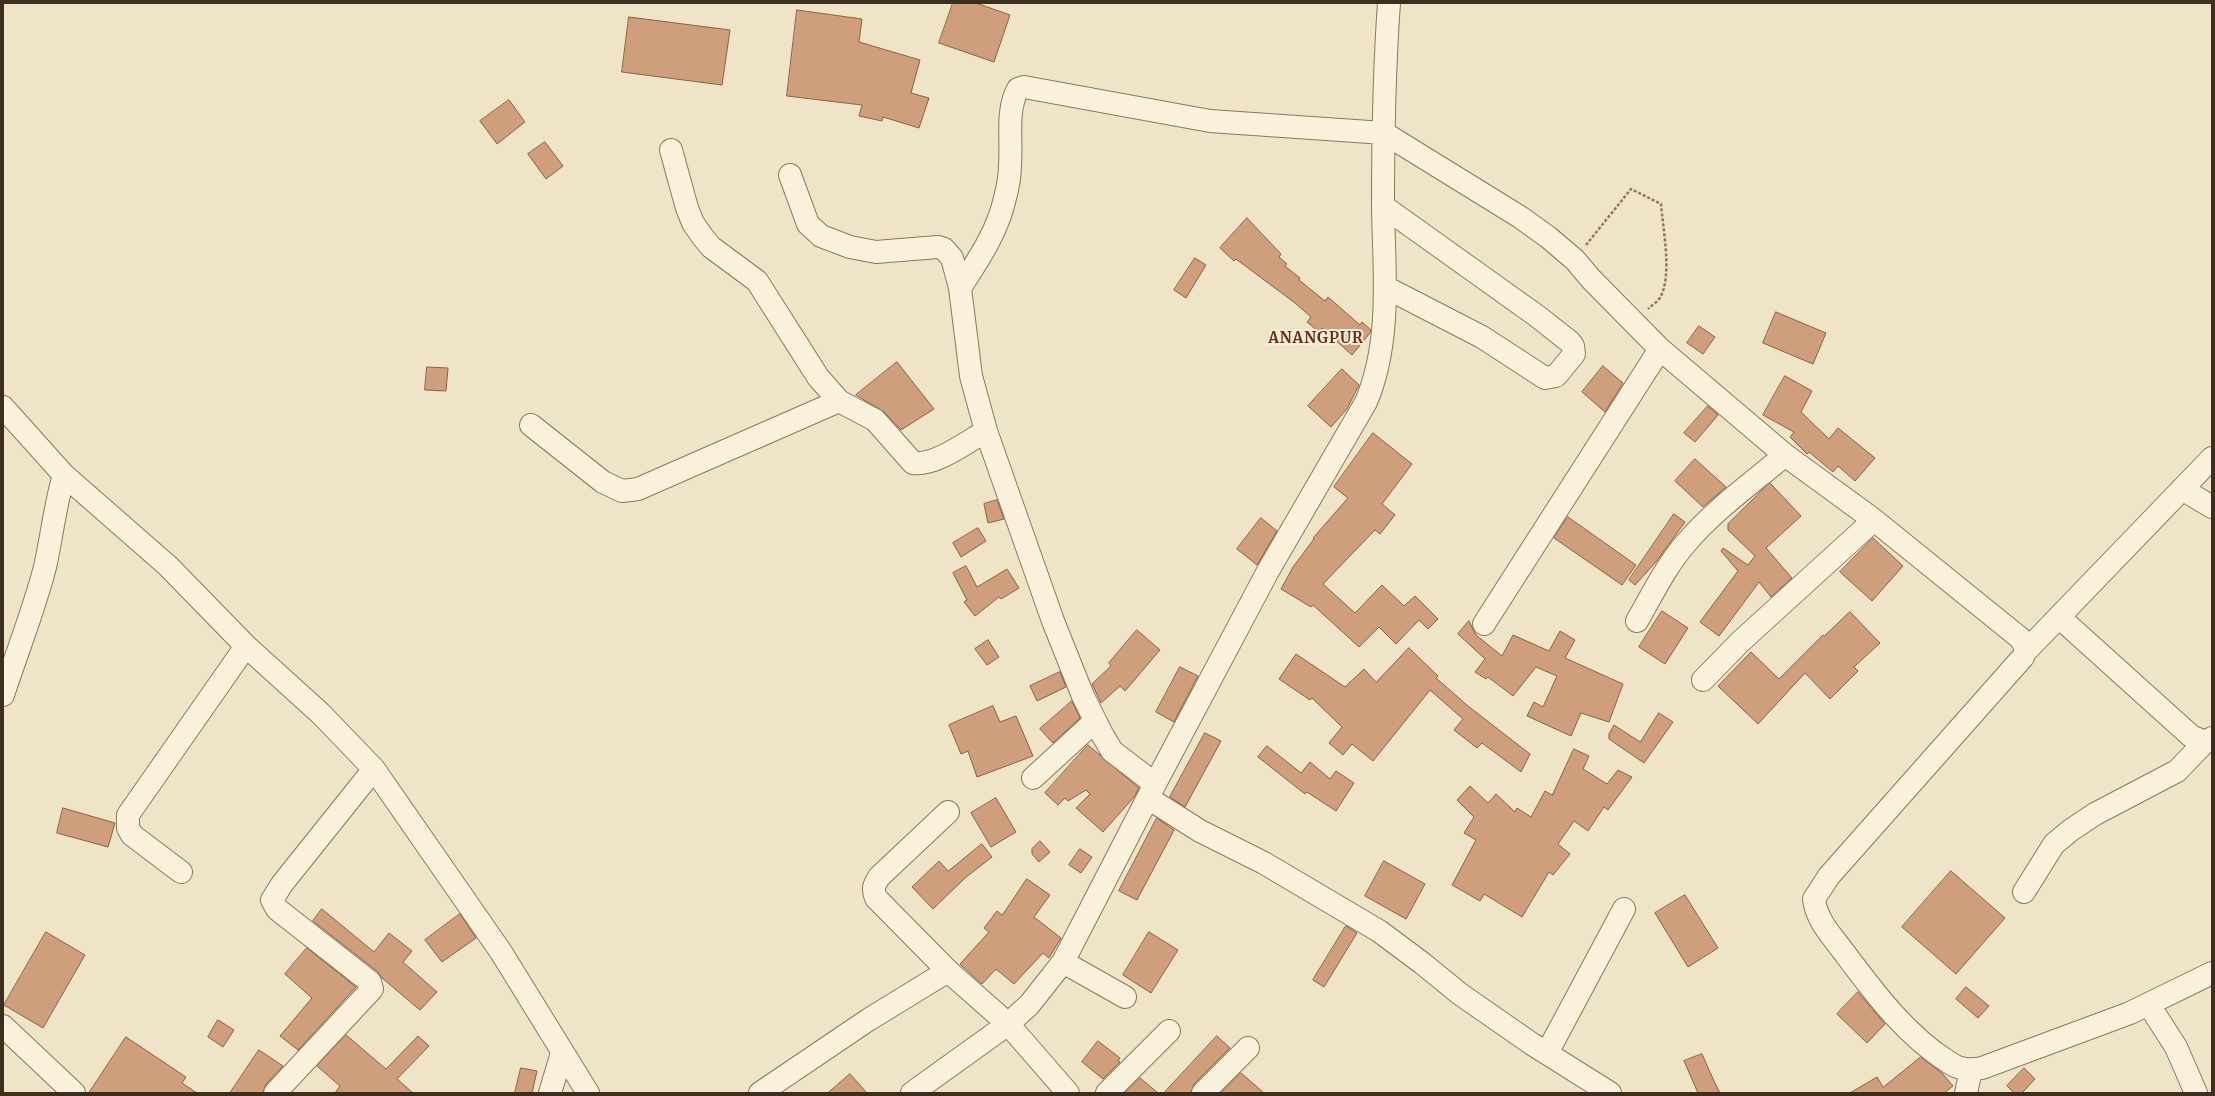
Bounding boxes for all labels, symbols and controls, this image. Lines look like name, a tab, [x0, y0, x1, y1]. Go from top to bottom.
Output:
district label: ANANGPUR	[1268, 330, 1364, 348]

